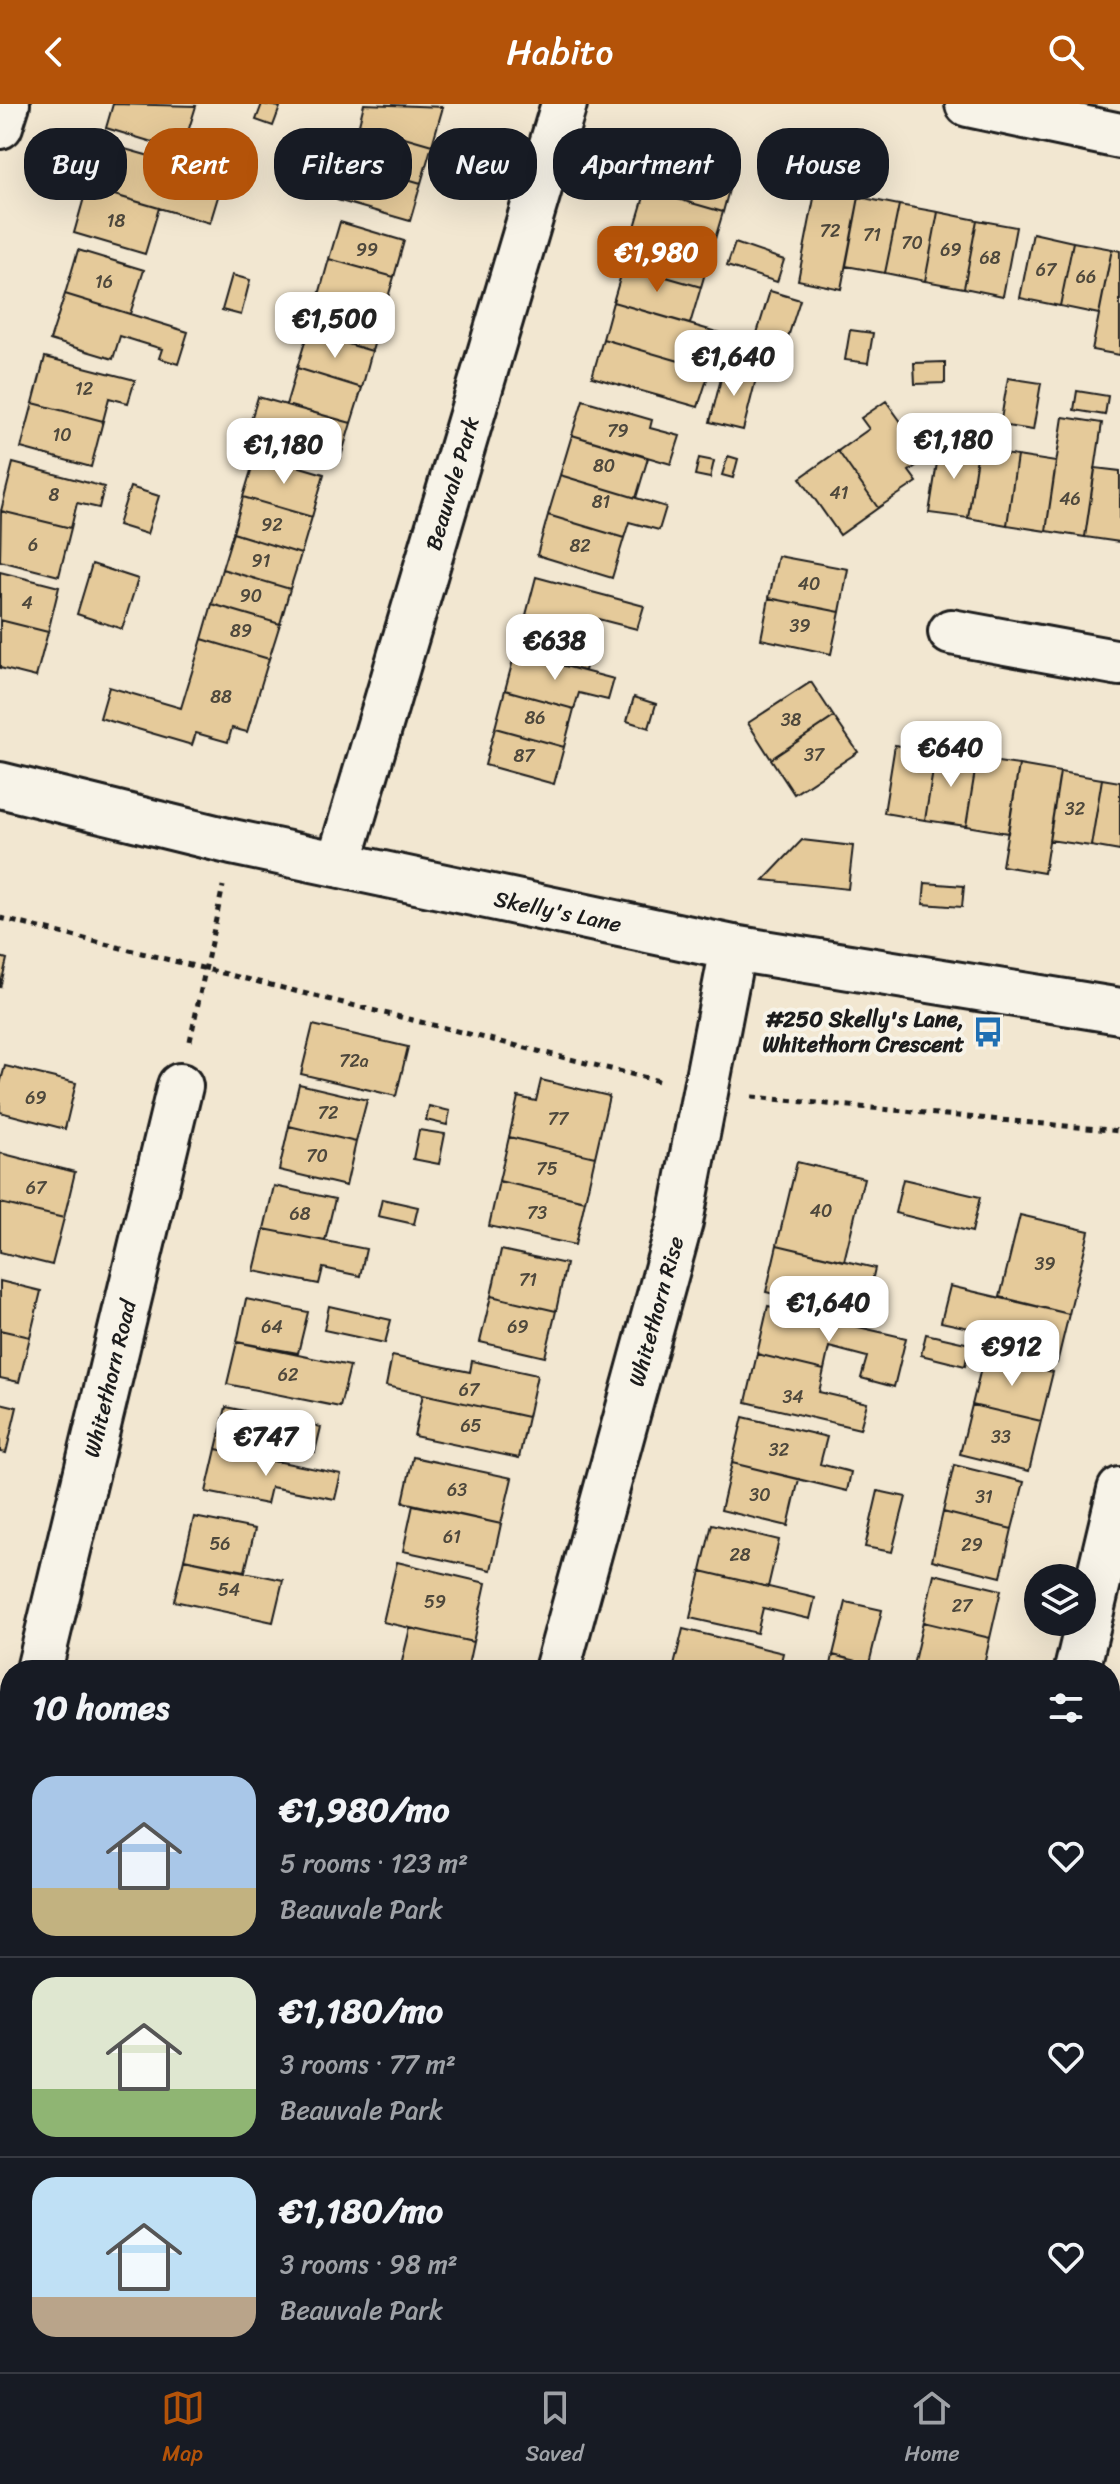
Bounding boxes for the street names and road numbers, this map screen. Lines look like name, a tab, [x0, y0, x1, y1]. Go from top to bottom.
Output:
street label: Beauvale Park	[414, 412, 490, 555]
street label: Skelly's Lane	[490, 879, 625, 944]
street label: Whitethorn Rise	[617, 1232, 695, 1391]
street label: Whitethorn Road	[72, 1294, 148, 1461]

